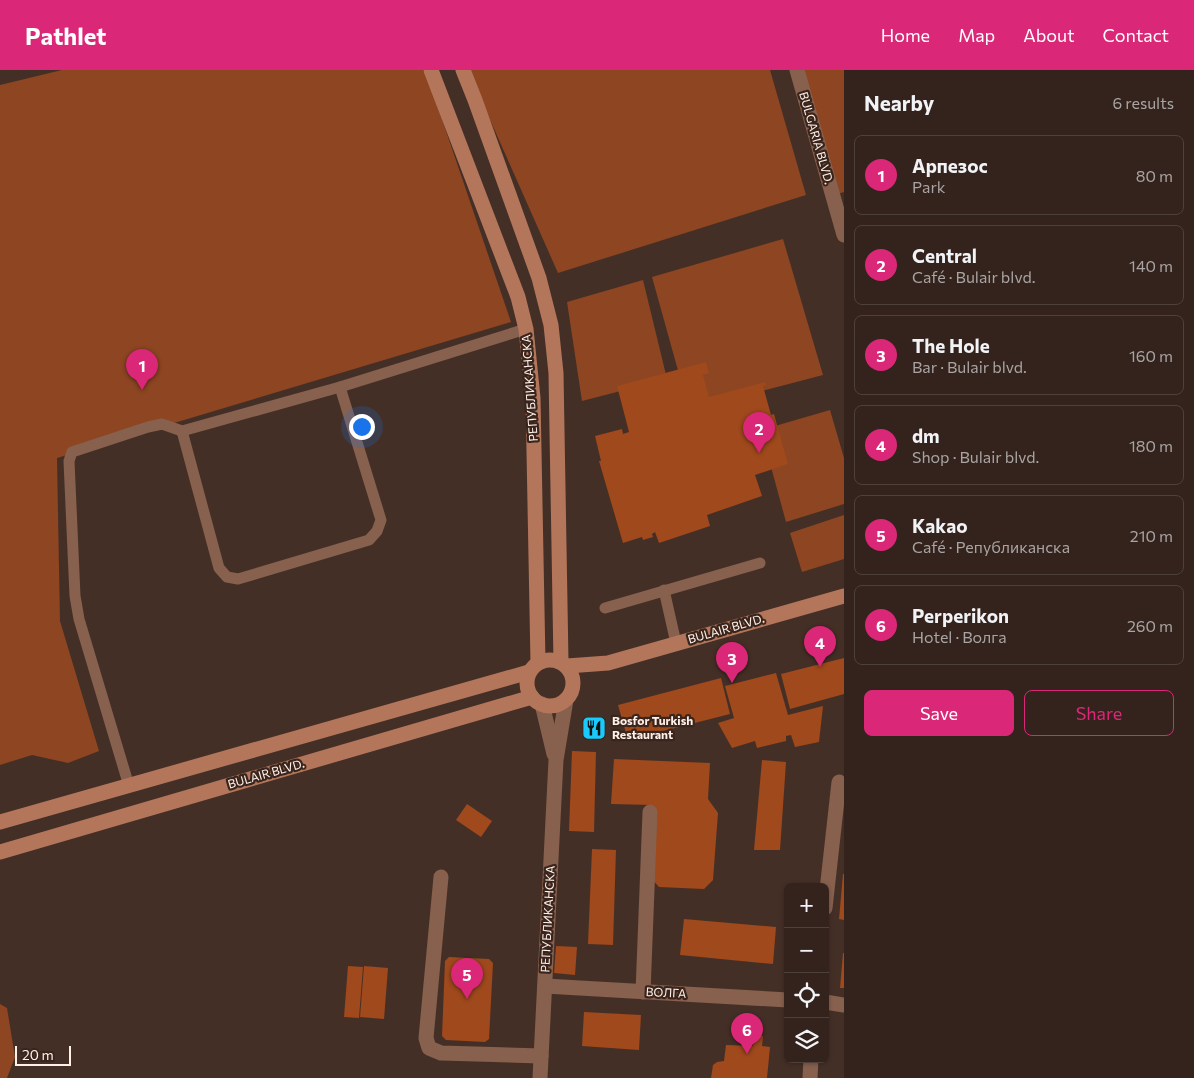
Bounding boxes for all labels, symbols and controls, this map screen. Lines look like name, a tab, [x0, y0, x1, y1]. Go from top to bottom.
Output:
text: Pathlet	[25, 21, 106, 50]
text: Home	[881, 24, 930, 46]
text: Map	[958, 24, 995, 46]
text: About	[1023, 24, 1075, 46]
text: Contact	[1103, 24, 1169, 46]
street label: BULGARIA BLVD.	[797, 90, 837, 186]
text: Nearby	[864, 90, 934, 115]
text: 6 results	[1113, 93, 1174, 112]
text: Арпезос	[912, 154, 988, 177]
text: 1	[877, 166, 885, 185]
text: 80 m	[1136, 166, 1173, 185]
text: Park	[912, 177, 945, 196]
text: Central	[912, 244, 977, 267]
text: 2	[876, 256, 886, 275]
text: 140 m	[1129, 256, 1173, 275]
text: Café · Bulair blvd.	[912, 267, 1035, 286]
street label: РЕПУБЛИКАНСКА	[518, 334, 540, 442]
text: The Hole	[912, 334, 990, 357]
text: 3	[876, 346, 886, 365]
text: 160 m	[1129, 346, 1173, 365]
pin: 1	[126, 349, 158, 390]
text: Bar · Bulair blvd.	[912, 357, 1027, 376]
pin: 2	[743, 412, 775, 453]
your location	[349, 414, 375, 440]
text: dm	[912, 424, 940, 447]
text: 4	[876, 436, 886, 455]
text: 180 m	[1129, 436, 1173, 455]
text: Shop · Bulair blvd.	[912, 447, 1039, 466]
text: Kakao	[912, 514, 968, 537]
text: 5	[876, 526, 886, 545]
text: 210 m	[1130, 526, 1173, 545]
text: Café · Републиканска	[912, 537, 1070, 556]
text: Perperikon	[912, 604, 1009, 627]
street label: BULAIR BLVD.	[686, 610, 766, 646]
text: 6	[876, 616, 886, 635]
text: 260 m	[1127, 616, 1173, 635]
pin: 4	[804, 626, 836, 667]
text: Hotel · Волга	[912, 627, 1007, 646]
pin: 3	[716, 642, 748, 683]
button: Save	[864, 690, 1014, 736]
button: Share	[1024, 690, 1174, 736]
place label: Bosfor Turkish Restaurant	[612, 713, 693, 741]
restaurant icon: Bosfor Turkish Restaurant	[581, 715, 607, 741]
street label: BULAIR BLVD.	[226, 755, 306, 791]
street label: РЕПУБЛИКАНСКА	[537, 865, 557, 973]
map controls	[784, 883, 829, 1063]
button: +	[784, 883, 829, 928]
button: −	[784, 928, 829, 973]
pin: 5	[451, 958, 483, 999]
button: locate	[784, 973, 829, 1018]
street label: ВОЛГА	[646, 984, 687, 1000]
pin: 6	[731, 1013, 763, 1054]
button: layers	[784, 1018, 829, 1063]
scale bar	[15, 1043, 71, 1066]
text: 20 m	[22, 1046, 54, 1063]

